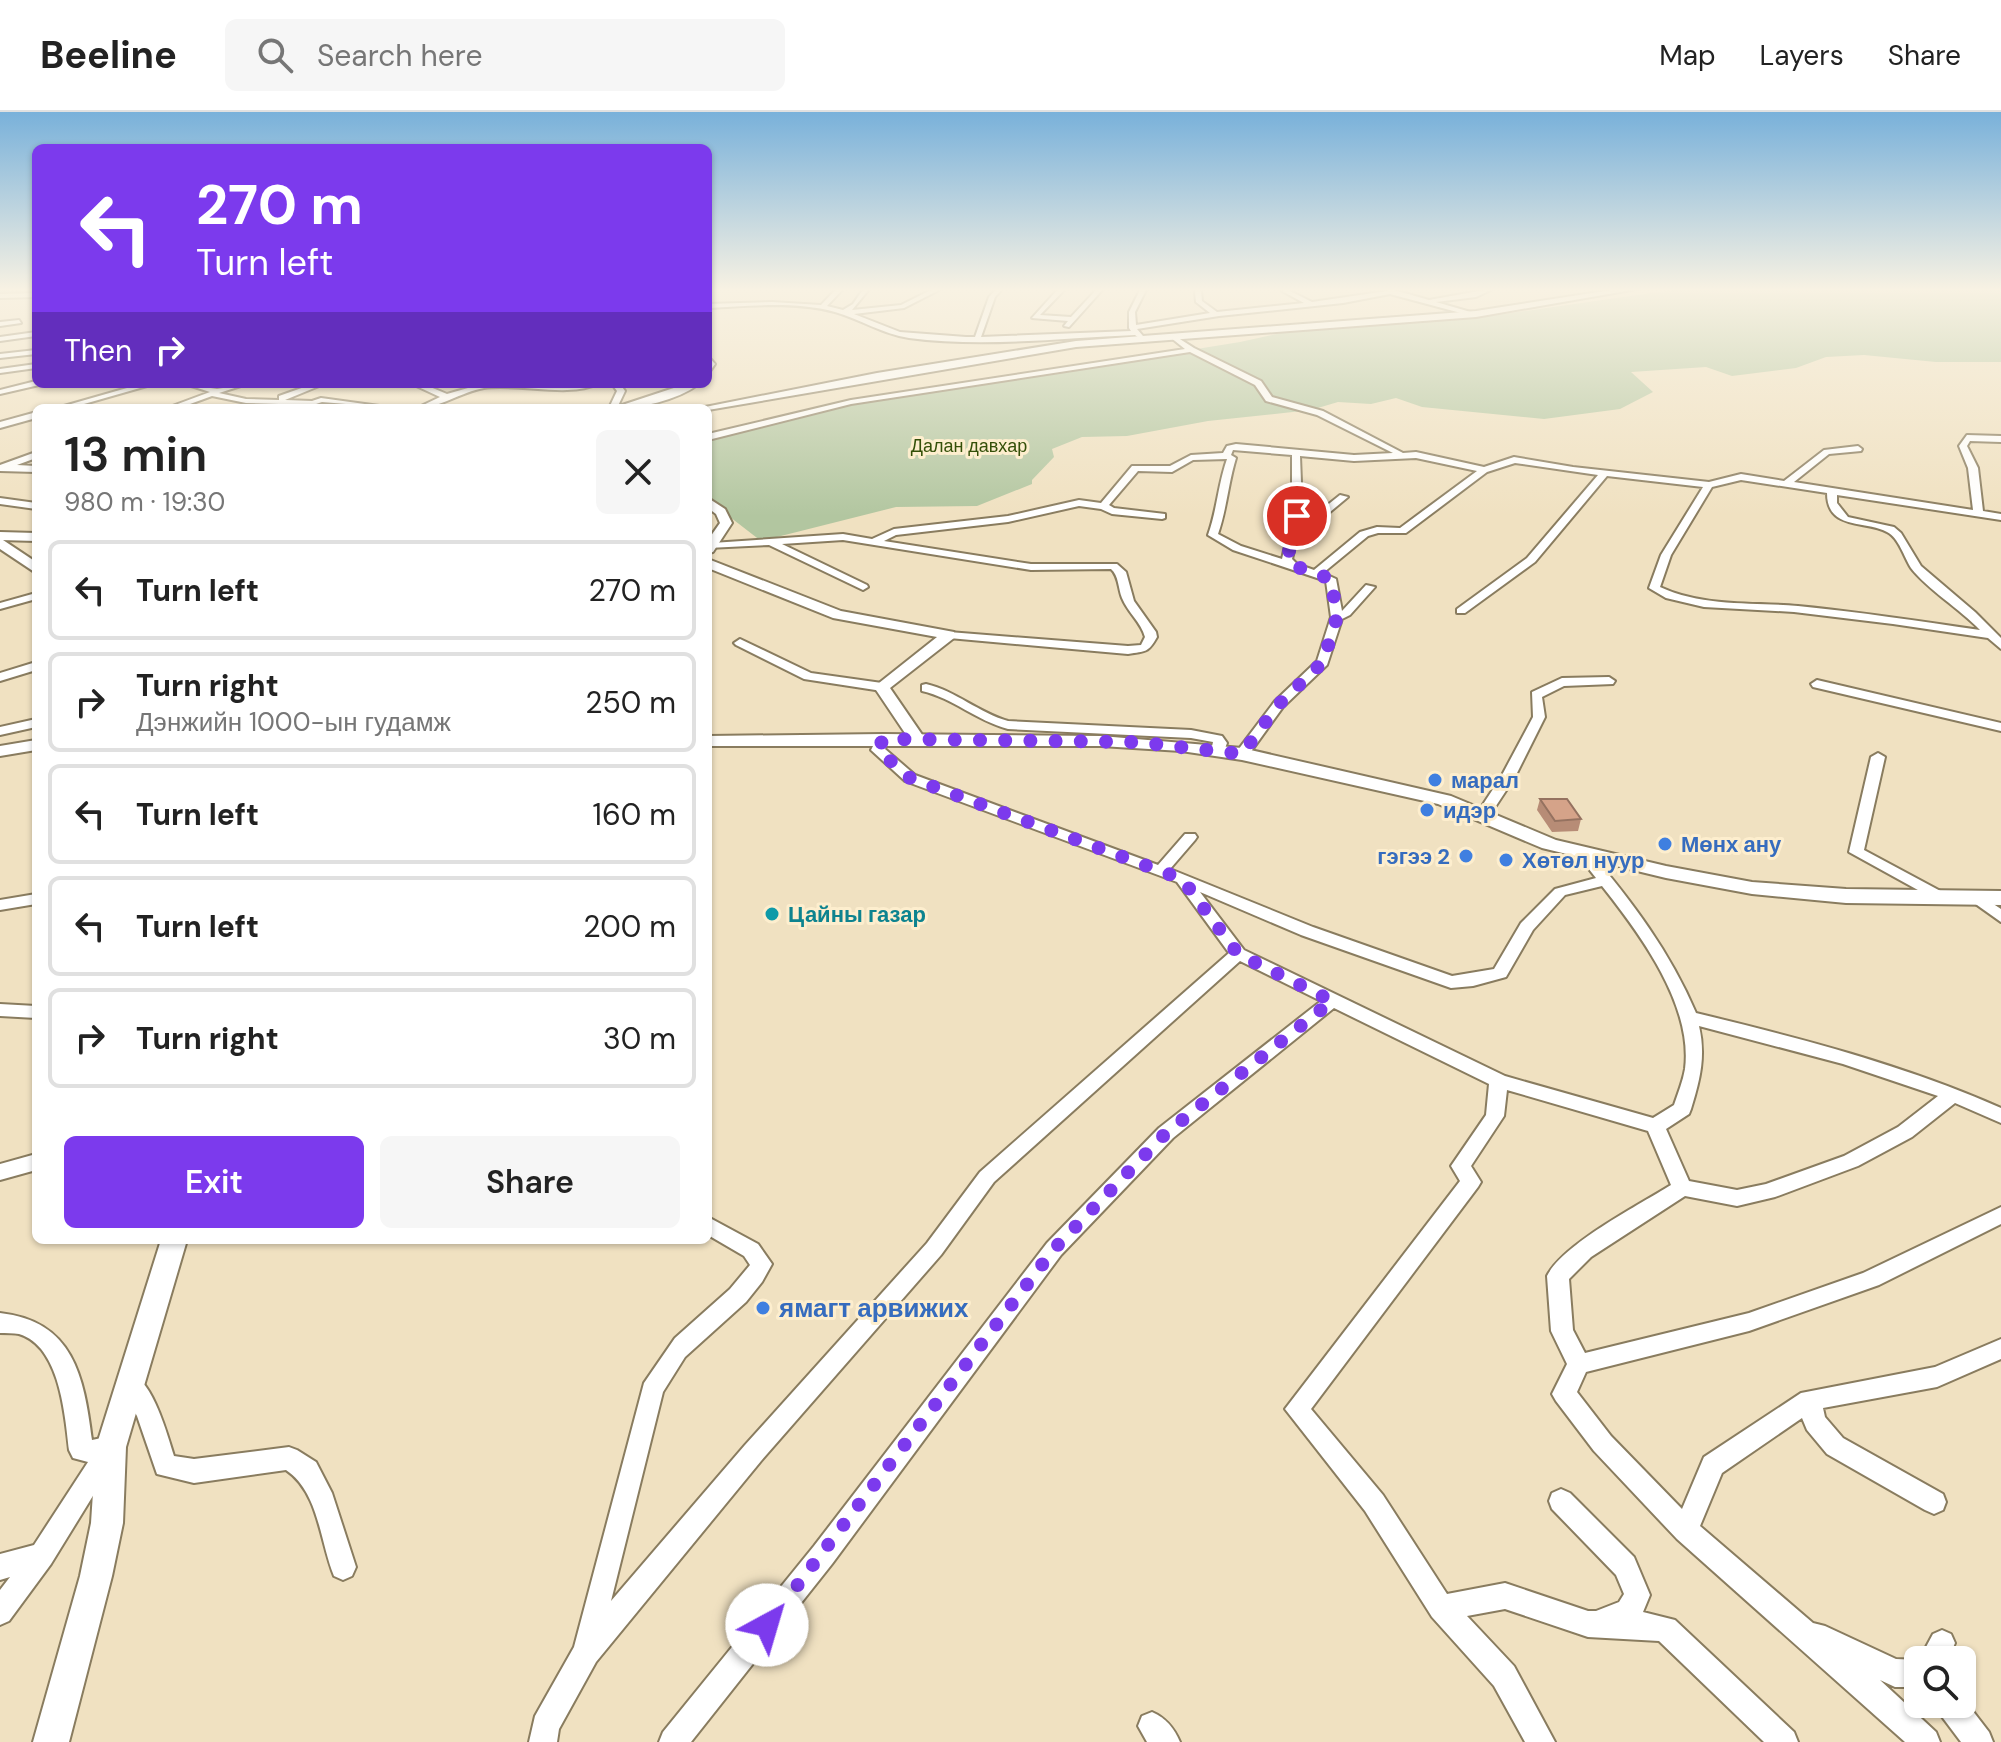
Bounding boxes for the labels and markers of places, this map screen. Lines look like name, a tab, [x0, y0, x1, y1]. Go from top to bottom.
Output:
pin	[1263, 482, 1331, 550]
place label: марал	[1451, 766, 1519, 795]
marker: марал	[1426, 771, 1444, 789]
place label: идэр	[1443, 796, 1496, 825]
marker: идэр	[1418, 801, 1436, 819]
place label: Мөнх ану	[1681, 830, 1782, 859]
marker: Мөнх ану	[1656, 835, 1674, 853]
place label: гэгээ 2	[1377, 842, 1450, 871]
place label: Хөтөл нуур	[1522, 846, 1644, 875]
marker: гэгээ 2	[1457, 847, 1475, 865]
marker: Хөтөл нуур	[1497, 851, 1515, 869]
place label: Цайны газар	[788, 900, 926, 929]
marker: Цайны газар	[763, 905, 781, 923]
place label: ямагт арвижих	[778, 1291, 969, 1325]
marker: ямагт арвижих	[754, 1299, 772, 1317]

